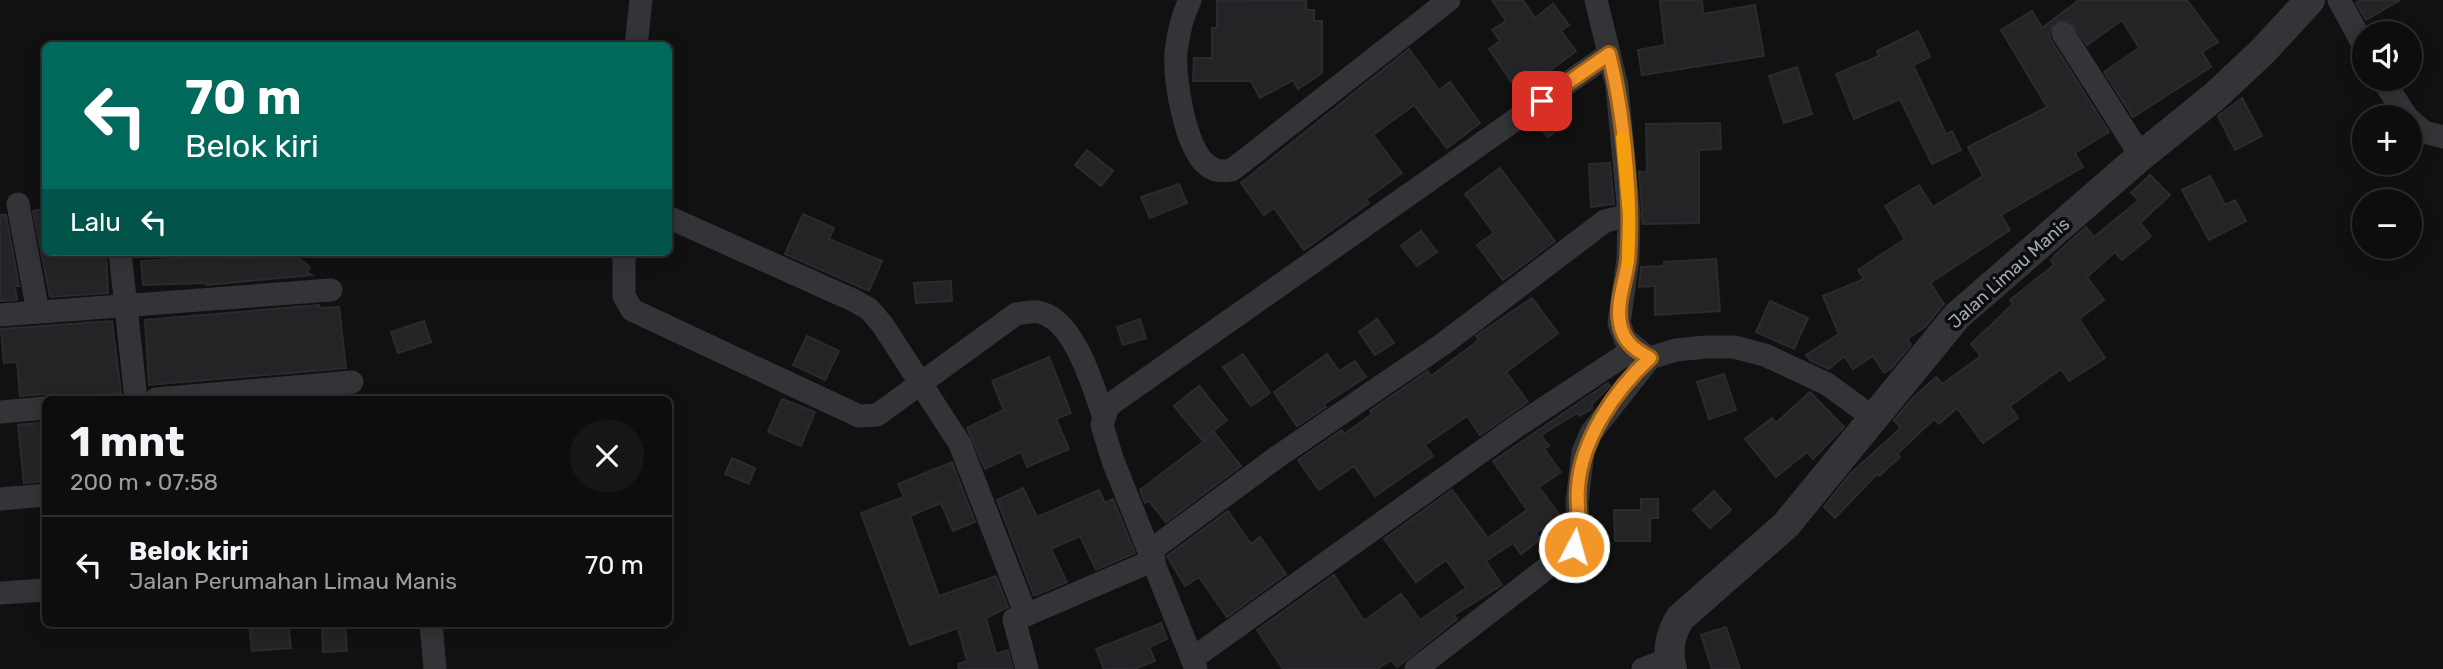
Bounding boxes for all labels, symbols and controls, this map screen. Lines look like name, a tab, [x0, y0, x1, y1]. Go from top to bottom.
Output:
map controls	[2352, 21, 2422, 259]
button: sound	[2352, 21, 2422, 91]
text: 70 m	[185, 68, 302, 126]
icon: left	[70, 70, 161, 161]
pin	[1512, 71, 1572, 131]
icon: arrive	[1523, 82, 1561, 120]
button: +	[2352, 105, 2422, 175]
text: Belok kiri	[185, 127, 319, 165]
button: −	[2352, 189, 2422, 259]
icon: left	[135, 203, 173, 241]
text: Lalu	[70, 207, 121, 238]
street label: Jalan Limau Manis	[1944, 213, 2074, 333]
text: 1 mnt	[70, 417, 185, 467]
button: close	[570, 419, 644, 493]
text: 200 m · 07:58	[70, 468, 218, 496]
position arrow	[1537, 510, 1611, 584]
text: Belok kiri	[129, 536, 249, 567]
icon: left	[70, 546, 108, 584]
text: 70 m	[585, 550, 644, 581]
text: Jalan Perumahan Limau Manis	[129, 567, 457, 595]

